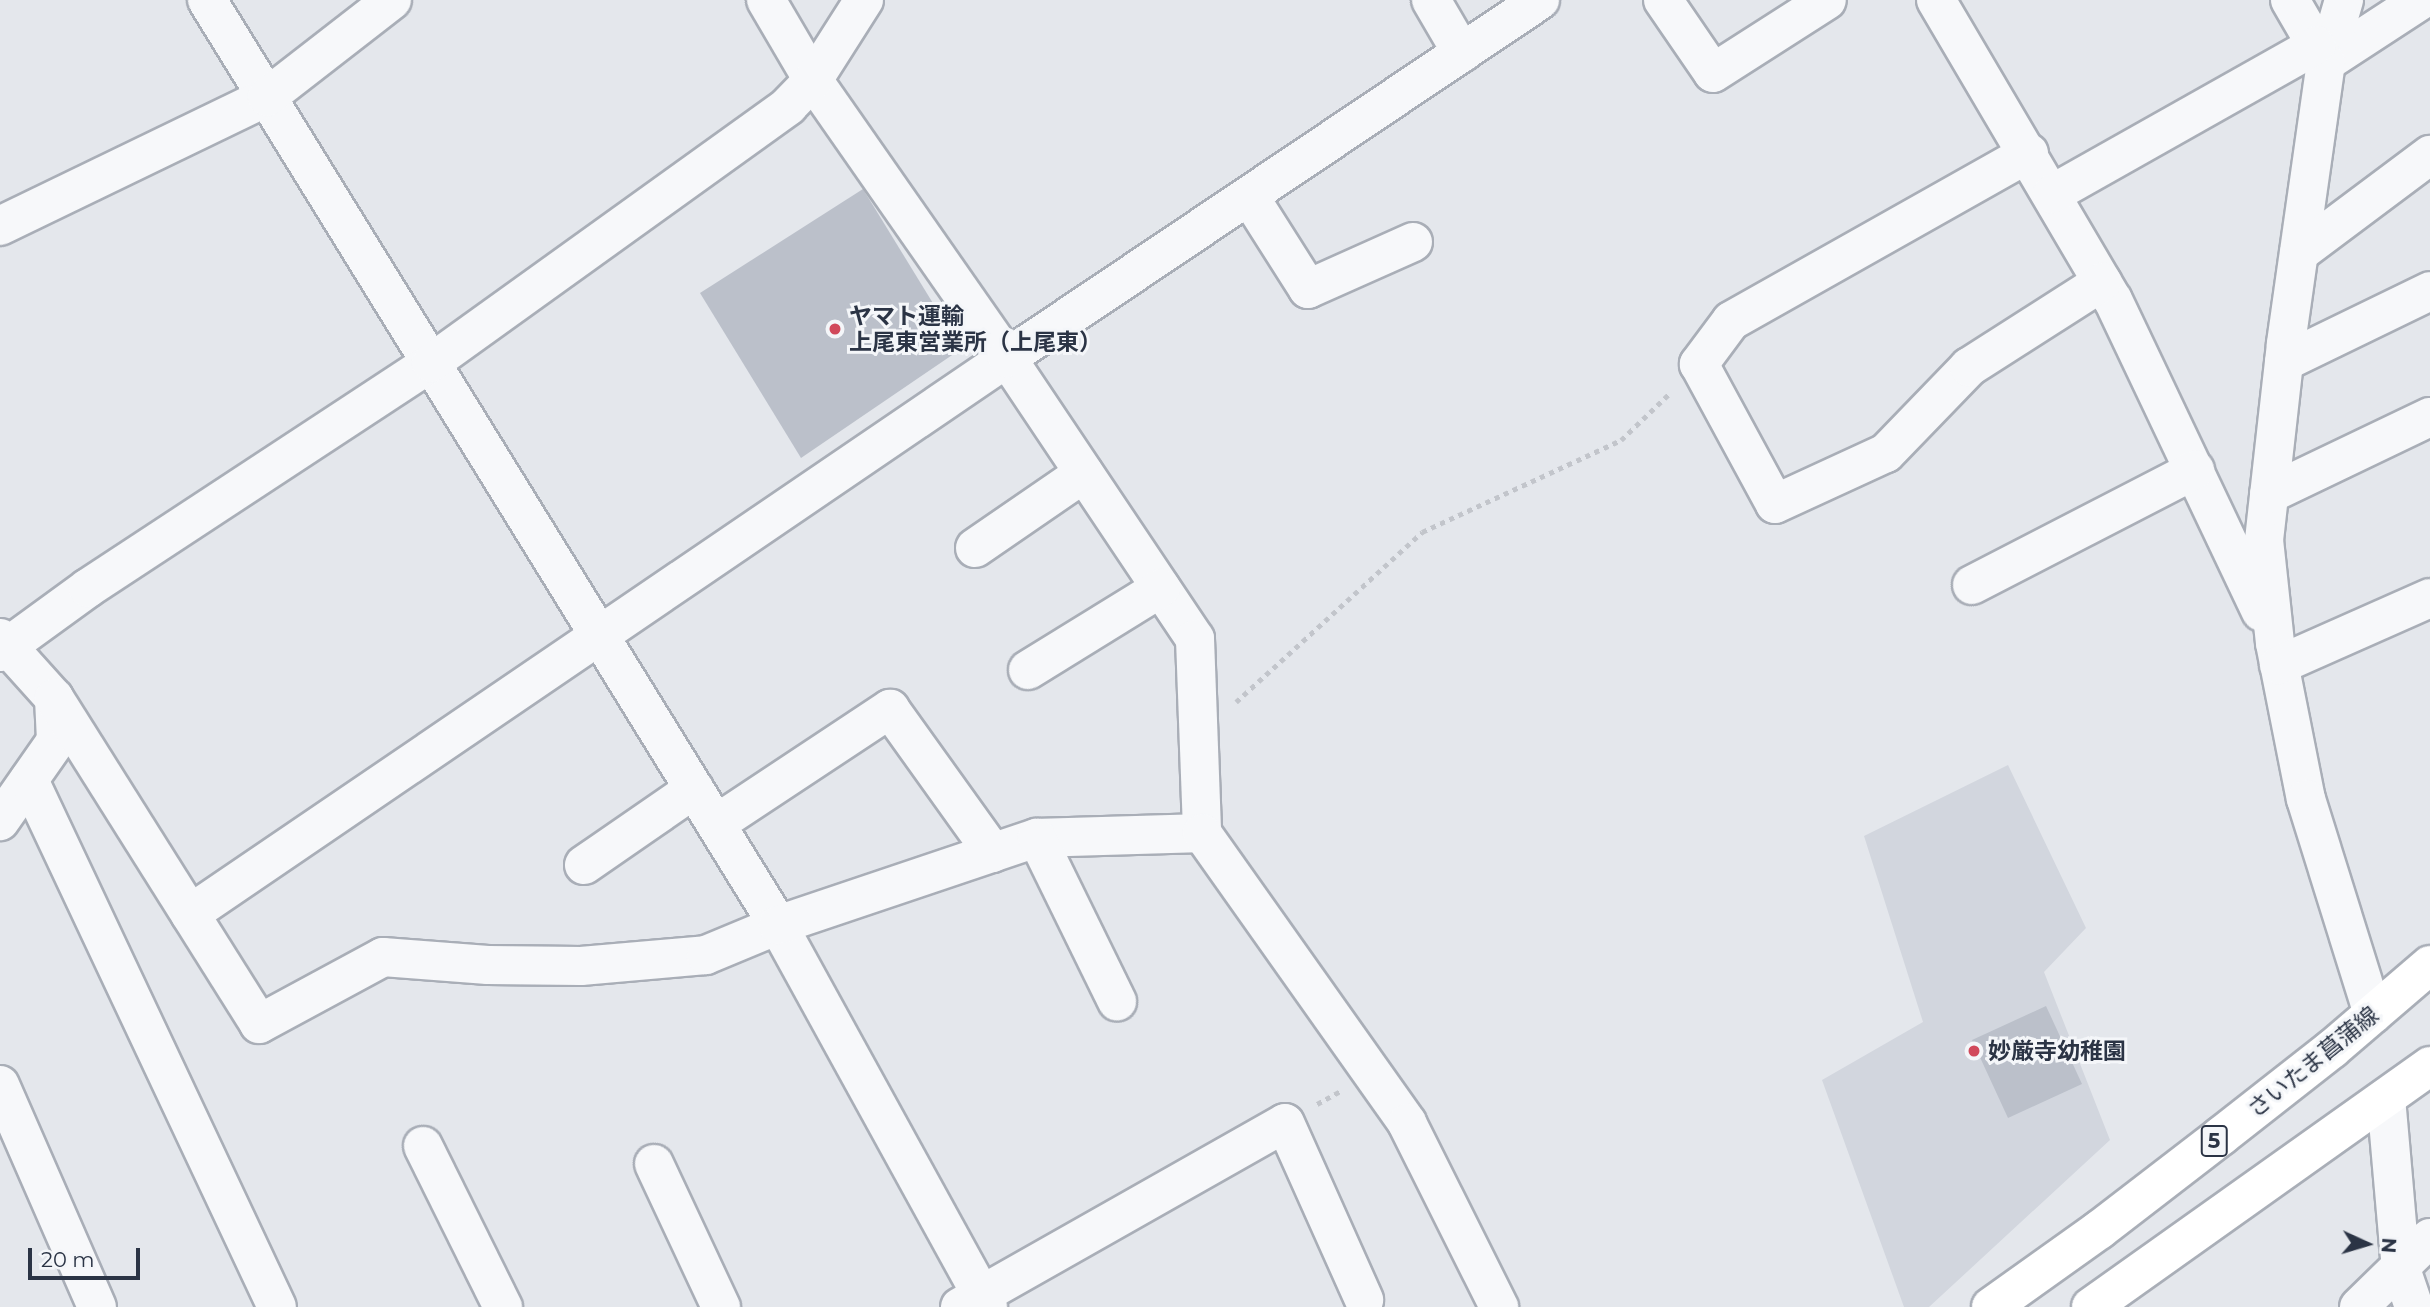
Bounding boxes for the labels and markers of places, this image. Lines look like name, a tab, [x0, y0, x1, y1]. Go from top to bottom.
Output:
place label: ヤマト運輸 上尾東営業所（上尾東）	[849, 302, 1102, 356]
marker: ヤマト運輸 上尾東営業所（上尾東）	[827, 321, 843, 337]
place label: 妙厳寺幼稚園	[1988, 1037, 2126, 1065]
marker: 妙厳寺幼稚園	[1966, 1043, 1982, 1059]

